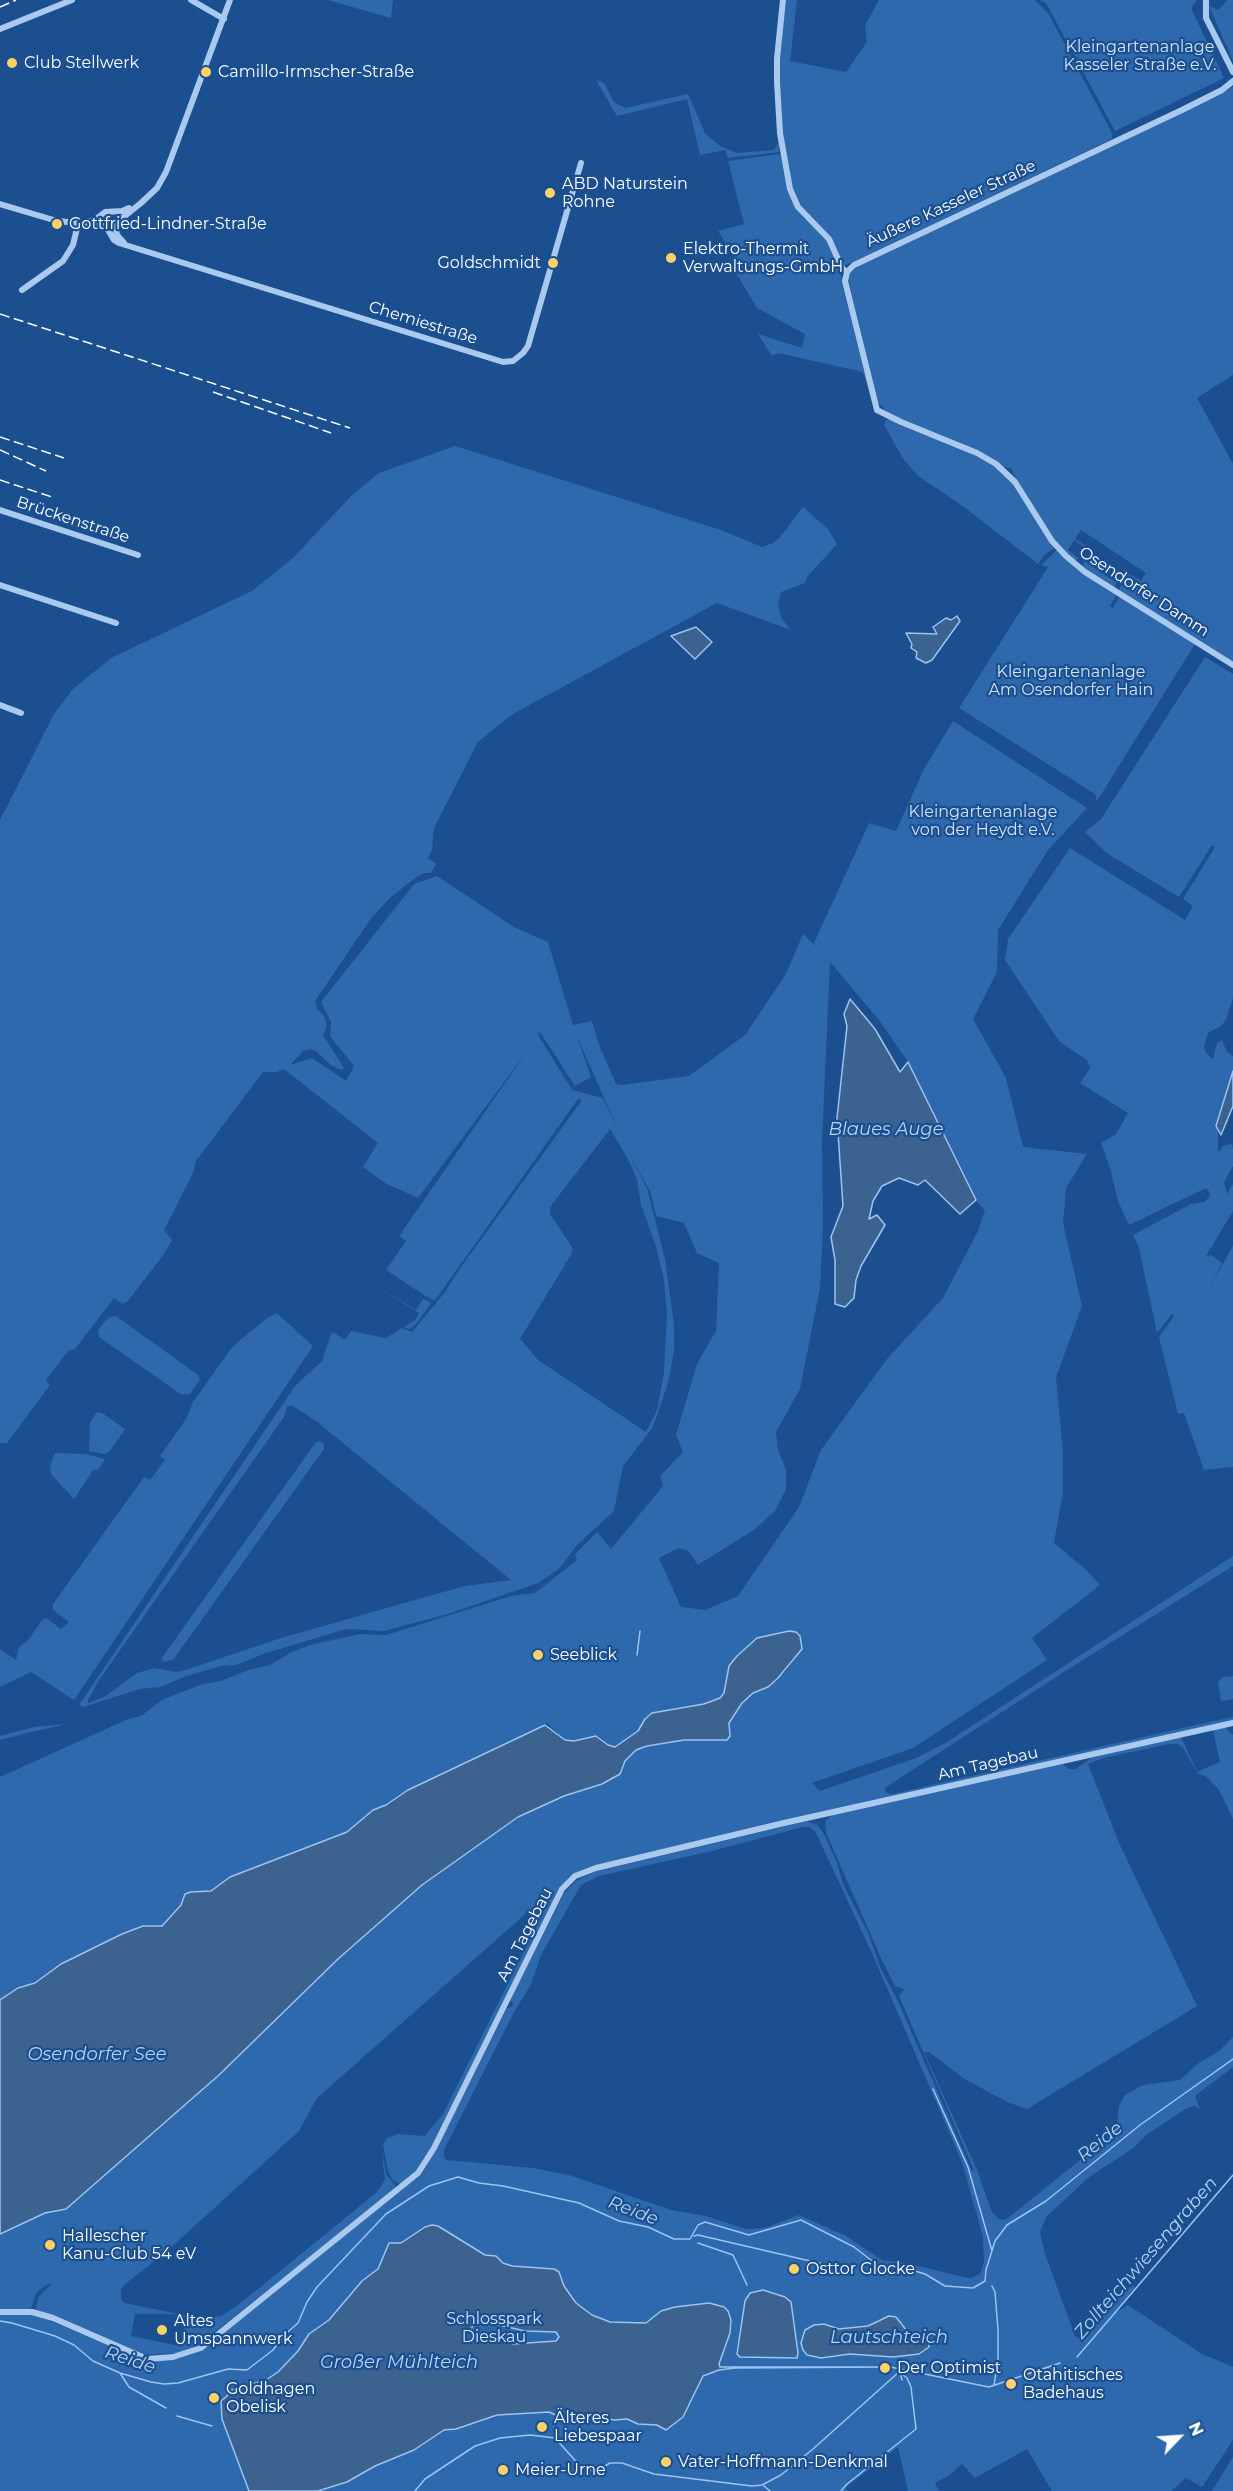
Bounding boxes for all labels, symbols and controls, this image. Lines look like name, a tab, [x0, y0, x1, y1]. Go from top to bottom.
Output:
park label: Kleingartenanlage Kasseler Straße e.V.	[1064, 37, 1216, 75]
place label: Club Stellwerk	[24, 53, 139, 73]
marker: Club Stellwerk	[5, 56, 19, 70]
place label: Camillo-Irmscher-Straße	[218, 62, 414, 82]
marker: Camillo-Irmscher-Straße	[199, 65, 213, 79]
street label: Äußere Kasseler Straße	[863, 156, 1039, 252]
place label: ABD Naturstein Rohne	[562, 174, 688, 212]
marker: ABD Naturstein Rohne	[543, 186, 557, 200]
place label: Gottfried-Lindner-Straße	[69, 214, 267, 234]
marker: Gottfried-Lindner-Straße	[50, 217, 64, 231]
place label: Elektro-Thermit Verwaltungs-GmbH	[683, 239, 843, 277]
marker: Elektro-Thermit Verwaltungs-GmbH	[664, 251, 678, 265]
place label: Goldschmidt	[437, 253, 541, 273]
marker: Goldschmidt	[546, 256, 560, 270]
street label: Chemiestraße	[366, 297, 480, 349]
street label: Brückenstraße	[14, 493, 132, 547]
street label: Osendorfer Damm	[1075, 543, 1213, 641]
park label: Kleingartenanlage Am Osendorfer Hain	[989, 662, 1153, 700]
park label: Kleingartenanlage von der Heydt e.V.	[909, 802, 1057, 840]
water label: Blaues Auge	[828, 1119, 944, 1141]
place label: Seeblick	[550, 1645, 617, 1665]
marker: Seeblick	[531, 1648, 545, 1662]
street label: Am Tagebau	[936, 1743, 1040, 1785]
street label: Am Tagebau	[493, 1885, 557, 1985]
water label: Osendorfer See	[27, 2044, 167, 2066]
water label: Reide	[1073, 2117, 1127, 2167]
water label: Zollteichwiesengraben	[1070, 2173, 1222, 2343]
water label: Reide	[605, 2192, 661, 2230]
place label: Hallescher Kanu-Club 54 eV	[62, 2226, 196, 2264]
marker: Hallescher Kanu-Club 54 eV	[43, 2238, 57, 2252]
place label: Osttor Glocke	[806, 2259, 915, 2279]
marker: Osttor Glocke	[787, 2262, 801, 2276]
park label: Schlosspark Dieskau	[446, 2309, 542, 2347]
place label: Altes Umspannwerk	[174, 2311, 293, 2349]
marker: Altes Umspannwerk	[155, 2323, 169, 2337]
water label: Lautschteich	[830, 2327, 948, 2349]
water label: Reide	[102, 2342, 158, 2378]
water label: Großer Mühlteich	[320, 2352, 478, 2374]
place label: Der Optimist	[897, 2358, 1001, 2378]
marker: Der Optimist	[878, 2361, 892, 2375]
place label: Otahitisches Badehaus	[1023, 2365, 1123, 2403]
marker: Otahitisches Badehaus	[1004, 2377, 1018, 2391]
place label: Goldhagen Obelisk	[226, 2379, 315, 2417]
marker: Goldhagen Obelisk	[207, 2391, 221, 2405]
north arrow	[1149, 2407, 1209, 2467]
place label: Älteres Liebespaar	[554, 2408, 642, 2446]
text: N	[1184, 2419, 1207, 2439]
marker: Älteres Liebespaar	[535, 2420, 549, 2434]
place label: Vater-Hoffmann-Denkmal	[678, 2452, 888, 2472]
marker: Vater-Hoffmann-Denkmal	[659, 2455, 673, 2469]
place label: Meier-Urne	[515, 2460, 606, 2480]
marker: Meier-Urne	[496, 2463, 510, 2477]

